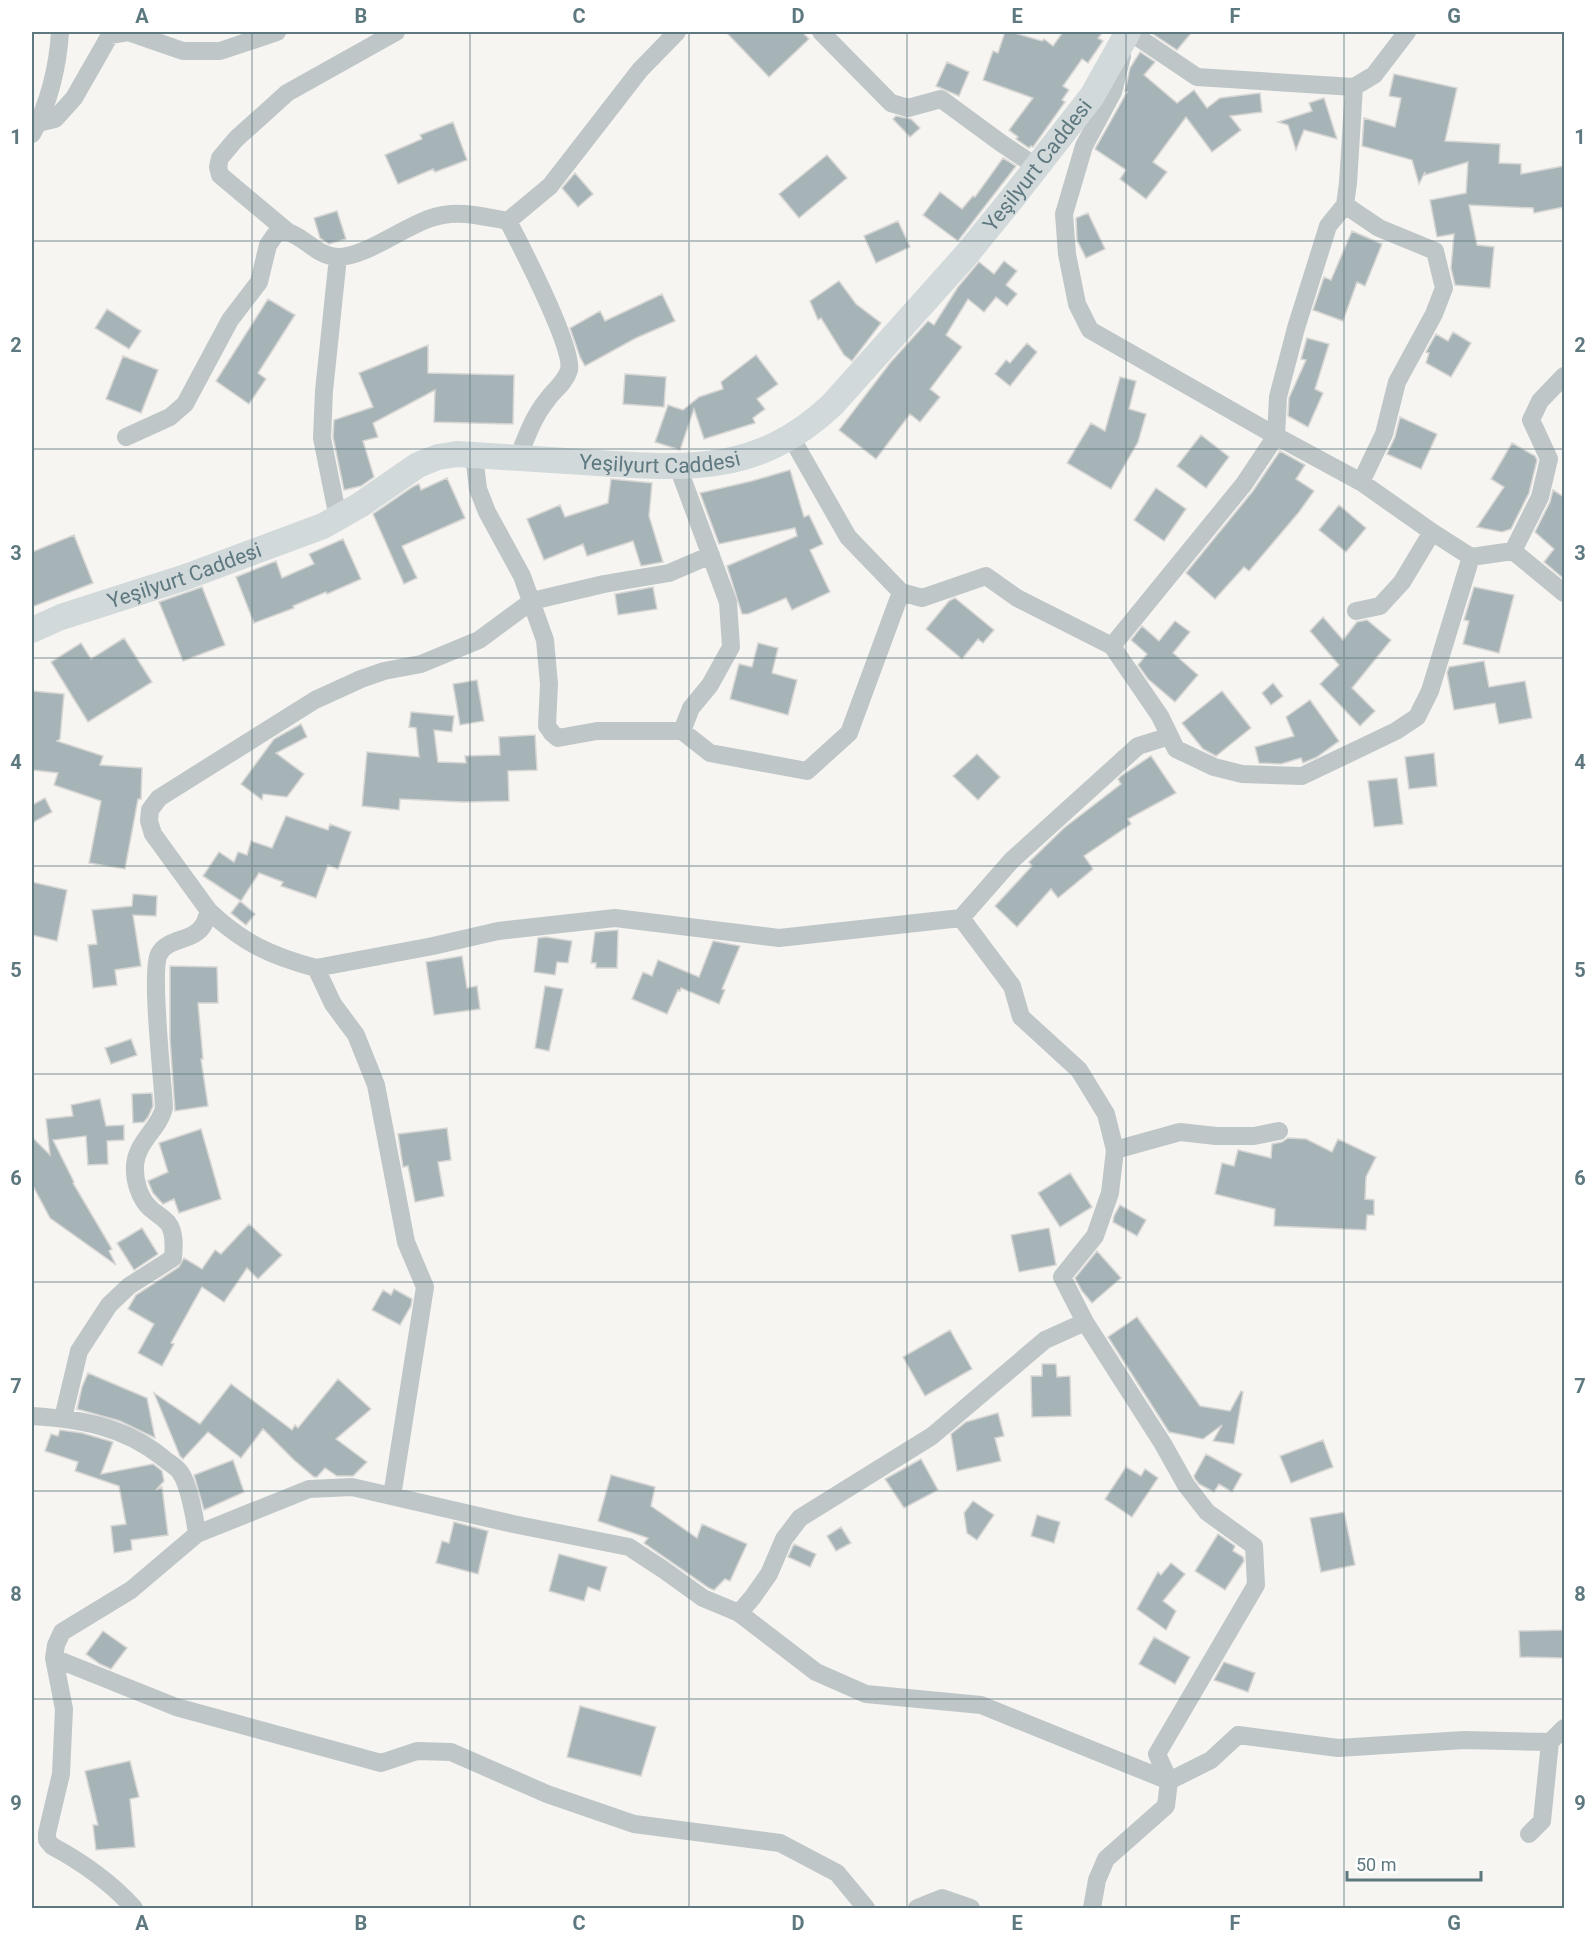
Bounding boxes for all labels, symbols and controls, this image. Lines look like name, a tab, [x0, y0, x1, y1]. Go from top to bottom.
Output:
text: A	[135, 4, 149, 28]
text: B	[355, 4, 367, 28]
text: C	[572, 4, 586, 28]
text: D	[792, 4, 805, 28]
text: E	[1011, 4, 1023, 28]
text: F	[1230, 4, 1241, 28]
text: G	[1447, 4, 1461, 28]
street label: Yeşilyurt Caddesi	[978, 95, 1097, 236]
text: 1	[10, 125, 22, 149]
text: 1	[1574, 125, 1586, 149]
text: 2	[10, 333, 22, 357]
text: 2	[1574, 333, 1586, 357]
street label: Yeşilyurt Caddesi	[578, 446, 743, 478]
street label: Yeşilyurt Caddesi	[105, 538, 265, 613]
text: 3	[10, 541, 22, 565]
text: 3	[1574, 541, 1586, 565]
text: 4	[10, 750, 22, 774]
text: 4	[1574, 750, 1586, 774]
text: 5	[10, 958, 22, 982]
text: 5	[1574, 958, 1586, 982]
text: 6	[10, 1166, 22, 1190]
text: 6	[1574, 1166, 1586, 1190]
text: 7	[10, 1374, 22, 1398]
text: 7	[1574, 1374, 1586, 1398]
text: 8	[10, 1582, 22, 1606]
text: 8	[1574, 1582, 1586, 1606]
text: 9	[10, 1791, 22, 1815]
text: 9	[1574, 1791, 1586, 1815]
scale bar	[1347, 1844, 1480, 1882]
text: 50 m	[1356, 1854, 1396, 1875]
text: A	[135, 1911, 149, 1935]
text: B	[355, 1911, 367, 1935]
text: C	[572, 1911, 586, 1935]
text: D	[792, 1911, 805, 1935]
text: E	[1011, 1911, 1023, 1935]
text: F	[1230, 1911, 1241, 1935]
text: G	[1447, 1911, 1461, 1935]

